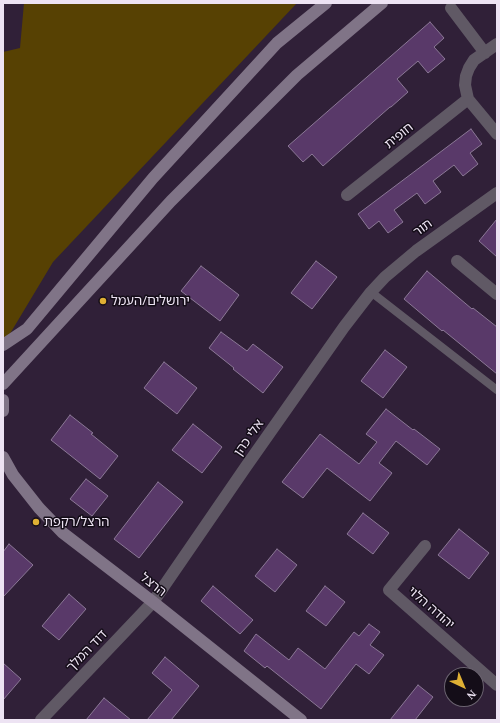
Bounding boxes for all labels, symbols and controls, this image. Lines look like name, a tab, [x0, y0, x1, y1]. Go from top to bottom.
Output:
street label: חופית	[381, 120, 417, 152]
street label: תור	[411, 216, 435, 240]
place label: ירושלים/העמל	[111, 293, 190, 309]
marker: ירושלים/העמל	[98, 296, 108, 306]
street label: אלי כהן	[231, 417, 267, 459]
place label: הרצל/רקפת	[44, 514, 109, 530]
marker: הרצל/רקפת	[31, 517, 41, 527]
street label: הרצל	[137, 570, 169, 600]
street label: יהודה הלוי	[404, 583, 458, 633]
street label: דוד המלך	[63, 627, 111, 675]
north arrow	[444, 667, 484, 707]
text: N	[465, 688, 479, 702]

